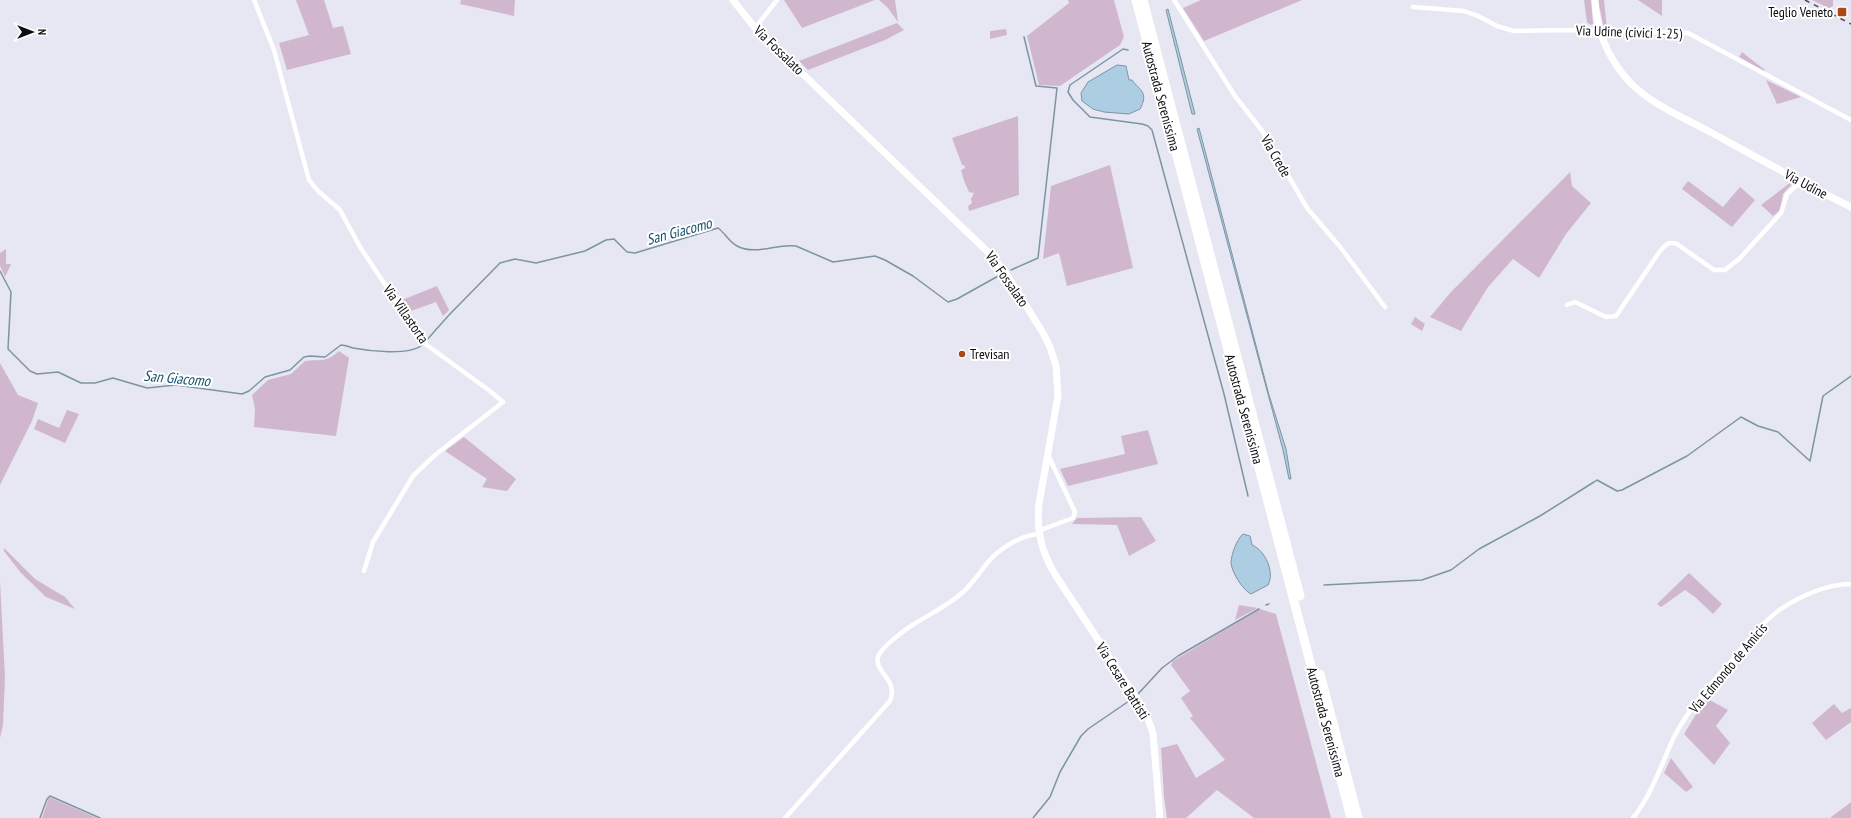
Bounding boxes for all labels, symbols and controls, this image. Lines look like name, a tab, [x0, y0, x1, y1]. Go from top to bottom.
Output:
place label: Teglio Veneto	[1768, 3, 1833, 21]
marker: Teglio Veneto	[1836, 6, 1848, 18]
north arrow	[12, 12, 52, 52]
street label: Via Fossalato	[749, 21, 808, 79]
street label: Via Udine (civici 1-25)	[1575, 21, 1683, 43]
text: N	[35, 29, 49, 35]
street label: Autostrada Serenissima	[1138, 39, 1184, 153]
street label: Via Crede	[1256, 131, 1295, 181]
street label: Via Udine	[1780, 165, 1831, 203]
water label: San Giacomo	[644, 213, 715, 249]
street label: Via Fossalato	[981, 247, 1033, 310]
street label: Via Villastorta	[379, 280, 433, 347]
place label: Trevisan	[970, 345, 1009, 363]
marker: Trevisan	[957, 349, 967, 359]
street label: Autostrada Serenissima	[1221, 352, 1267, 466]
water label: San Giacomo	[143, 366, 213, 390]
street label: Via Edmondo de Amicis	[1684, 619, 1771, 718]
street label: Via Cesare Battisti	[1092, 638, 1154, 723]
street label: Autostrada Serenissima	[1303, 665, 1349, 779]

